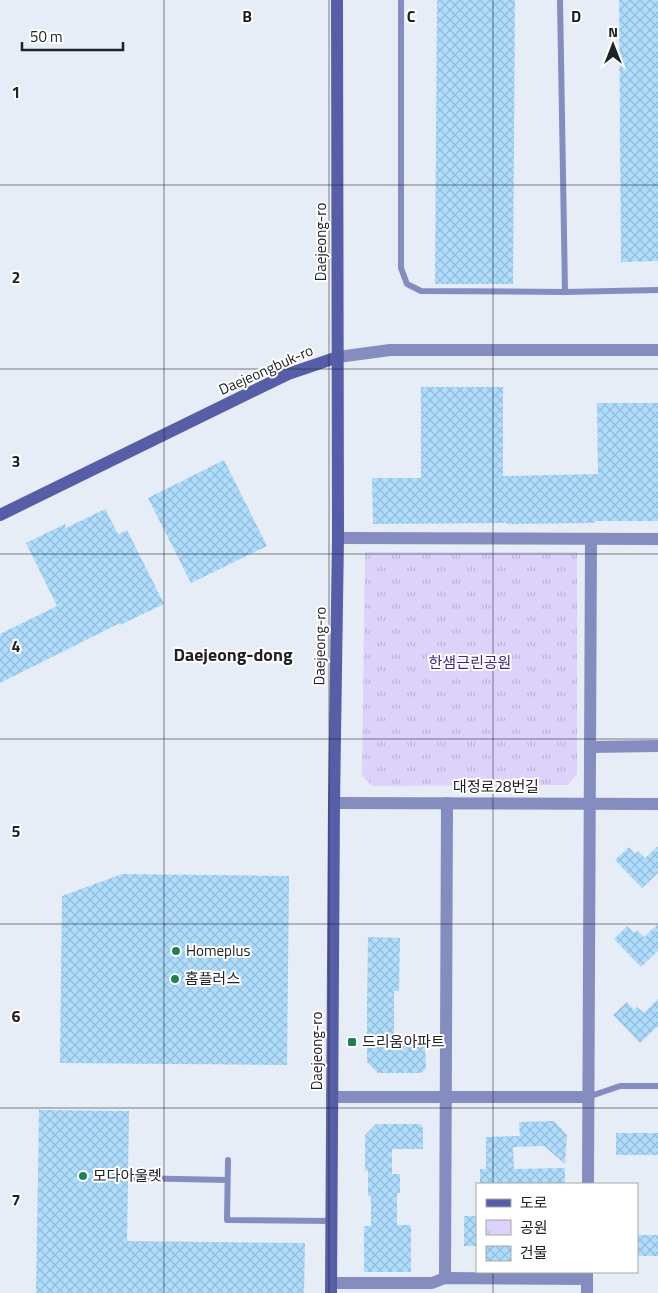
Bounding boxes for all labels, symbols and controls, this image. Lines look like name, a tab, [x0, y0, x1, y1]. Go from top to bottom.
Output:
text: B	[242, 4, 252, 28]
text: C	[407, 4, 416, 28]
text: D	[571, 4, 581, 28]
scale bar	[22, 20, 124, 52]
north arrow	[588, 20, 638, 70]
text: N	[608, 21, 618, 42]
text: 50 m	[30, 25, 63, 48]
text: 1	[12, 80, 20, 104]
street label: Daejeong-ro	[309, 203, 332, 281]
text: 2	[12, 265, 20, 289]
street label: Daejeongbuk-ro	[215, 338, 317, 401]
text: 3	[12, 449, 20, 473]
street label: Daejeong-ro	[307, 606, 332, 686]
text: 4	[12, 634, 21, 658]
district label: Daejeong-dong	[173, 641, 293, 668]
park label: 한샘근린공원	[429, 651, 511, 674]
street label: 대정로28번길	[453, 775, 539, 798]
text: 5	[12, 819, 21, 843]
place label: Homeplus	[186, 939, 250, 962]
marker: Homeplus	[170, 945, 182, 957]
place label: 홈플러스	[185, 967, 240, 990]
marker: 홈플러스	[169, 973, 181, 985]
text: 6	[12, 1004, 21, 1028]
street label: Daejeong-ro	[305, 1012, 328, 1090]
place label: 드리움아파트	[362, 1030, 445, 1053]
marker: 드리움아파트	[346, 1036, 358, 1048]
place label: 모다아울렛	[93, 1164, 162, 1187]
marker: 모다아울렛	[77, 1170, 89, 1182]
legend	[476, 1183, 638, 1273]
text: 7	[12, 1188, 20, 1212]
text: 도로	[520, 1191, 548, 1214]
text: 공원	[520, 1216, 548, 1239]
text: 건물	[520, 1241, 548, 1264]

